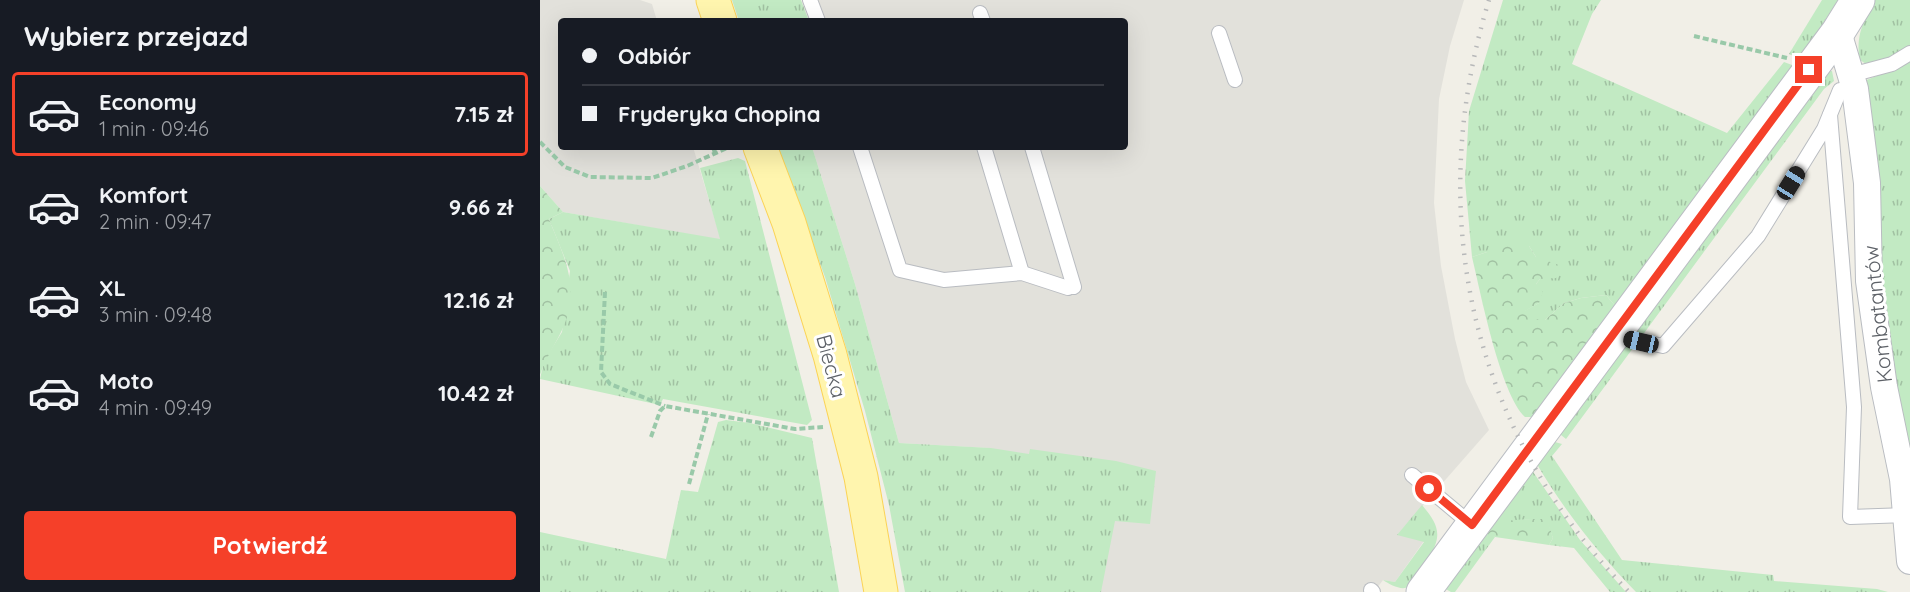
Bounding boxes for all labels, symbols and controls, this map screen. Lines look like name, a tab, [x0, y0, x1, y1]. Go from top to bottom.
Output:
text: Wybierz przejazd	[24, 19, 248, 53]
text: Odbiór	[618, 42, 691, 70]
route end	[1795, 56, 1822, 83]
icon: car	[27, 87, 81, 141]
text: Economy	[99, 88, 197, 116]
text: 7.15 zł	[454, 100, 513, 128]
text: Fryderyka Chopina	[618, 100, 821, 128]
text: 1 min · 09:46	[99, 116, 209, 141]
car	[1774, 163, 1808, 203]
icon: car	[27, 180, 81, 234]
text: Komfort	[99, 181, 188, 209]
text: 9.66 zł	[449, 193, 513, 221]
text: 2 min · 09:47	[99, 209, 211, 234]
street label: Kombatantów	[1857, 244, 1897, 384]
icon: car	[27, 273, 81, 327]
text: XL	[99, 274, 126, 302]
text: 12.16 zł	[444, 286, 513, 314]
text: 3 min · 09:48	[99, 302, 212, 327]
car	[1621, 329, 1661, 355]
street label: Biecka	[811, 331, 853, 401]
icon: car	[27, 366, 81, 420]
text: Moto	[99, 367, 153, 395]
text: 10.42 zł	[438, 379, 513, 407]
text: 4 min · 09:49	[99, 395, 212, 420]
route start	[1415, 475, 1442, 502]
button: Potwierdź	[24, 511, 516, 580]

